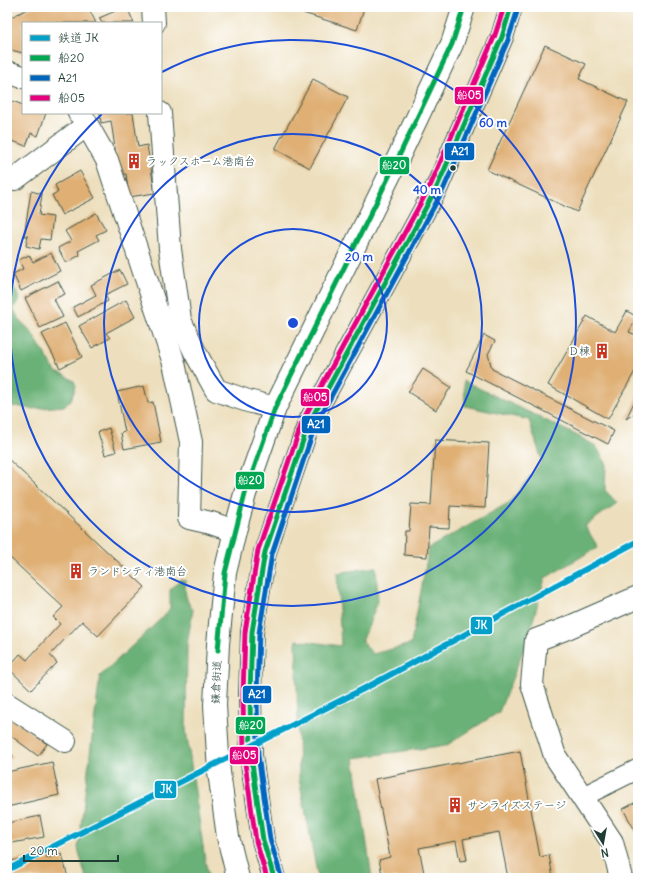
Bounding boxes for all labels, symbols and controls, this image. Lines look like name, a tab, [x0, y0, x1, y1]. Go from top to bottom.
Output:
legend	[22, 22, 162, 114]
text: 鉄道 JK	[58, 30, 99, 45]
text: 船20	[58, 50, 85, 65]
text: A21	[58, 70, 77, 85]
line badge: 船05	[454, 86, 484, 105]
text: 船05	[457, 88, 481, 102]
text: 船05	[58, 90, 85, 105]
text: 60 m	[479, 115, 508, 130]
line badge: A21	[444, 142, 475, 161]
text: A21	[451, 144, 469, 158]
building icon: ラックスホーム港南台	[125, 152, 143, 170]
place label: ラックスホーム港南台	[146, 154, 255, 168]
line badge: 船20	[379, 156, 410, 175]
text: 船20	[382, 158, 406, 172]
unlabelled marker	[448, 163, 458, 173]
text: 40 m	[413, 182, 442, 197]
text: 20 m	[345, 249, 373, 264]
centre of rings	[286, 316, 300, 330]
building icon: Ｄ棟	[593, 342, 611, 360]
place label: Ｄ棟	[568, 344, 590, 358]
line badge: 船05	[300, 388, 330, 407]
text: 船05	[303, 390, 327, 404]
line badge: A21	[301, 415, 331, 434]
text: A21	[307, 417, 325, 431]
line badge: 船20	[235, 471, 265, 490]
text: 船20	[238, 473, 262, 487]
building icon: ランドシティ港南台	[67, 562, 85, 580]
place label: ランドシティ港南台	[88, 564, 187, 578]
line badge: JK	[470, 616, 493, 635]
text: JK	[475, 618, 487, 632]
street label: 鎌倉街道	[208, 660, 224, 704]
line badge: A21	[242, 685, 272, 704]
text: A21	[248, 687, 266, 701]
line badge: 船20	[235, 716, 266, 735]
text: 船20	[239, 718, 263, 732]
line badge: 船05	[229, 746, 259, 765]
text: 船05	[232, 748, 256, 762]
line badge: JK	[154, 780, 177, 799]
text: JK	[160, 782, 172, 796]
building icon: サンライズステージ	[446, 796, 464, 814]
place label: サンライズステージ	[467, 798, 566, 812]
north arrow	[583, 823, 623, 863]
scale bar	[24, 837, 118, 863]
text: 20 m	[30, 843, 58, 858]
text: N	[600, 845, 610, 860]

